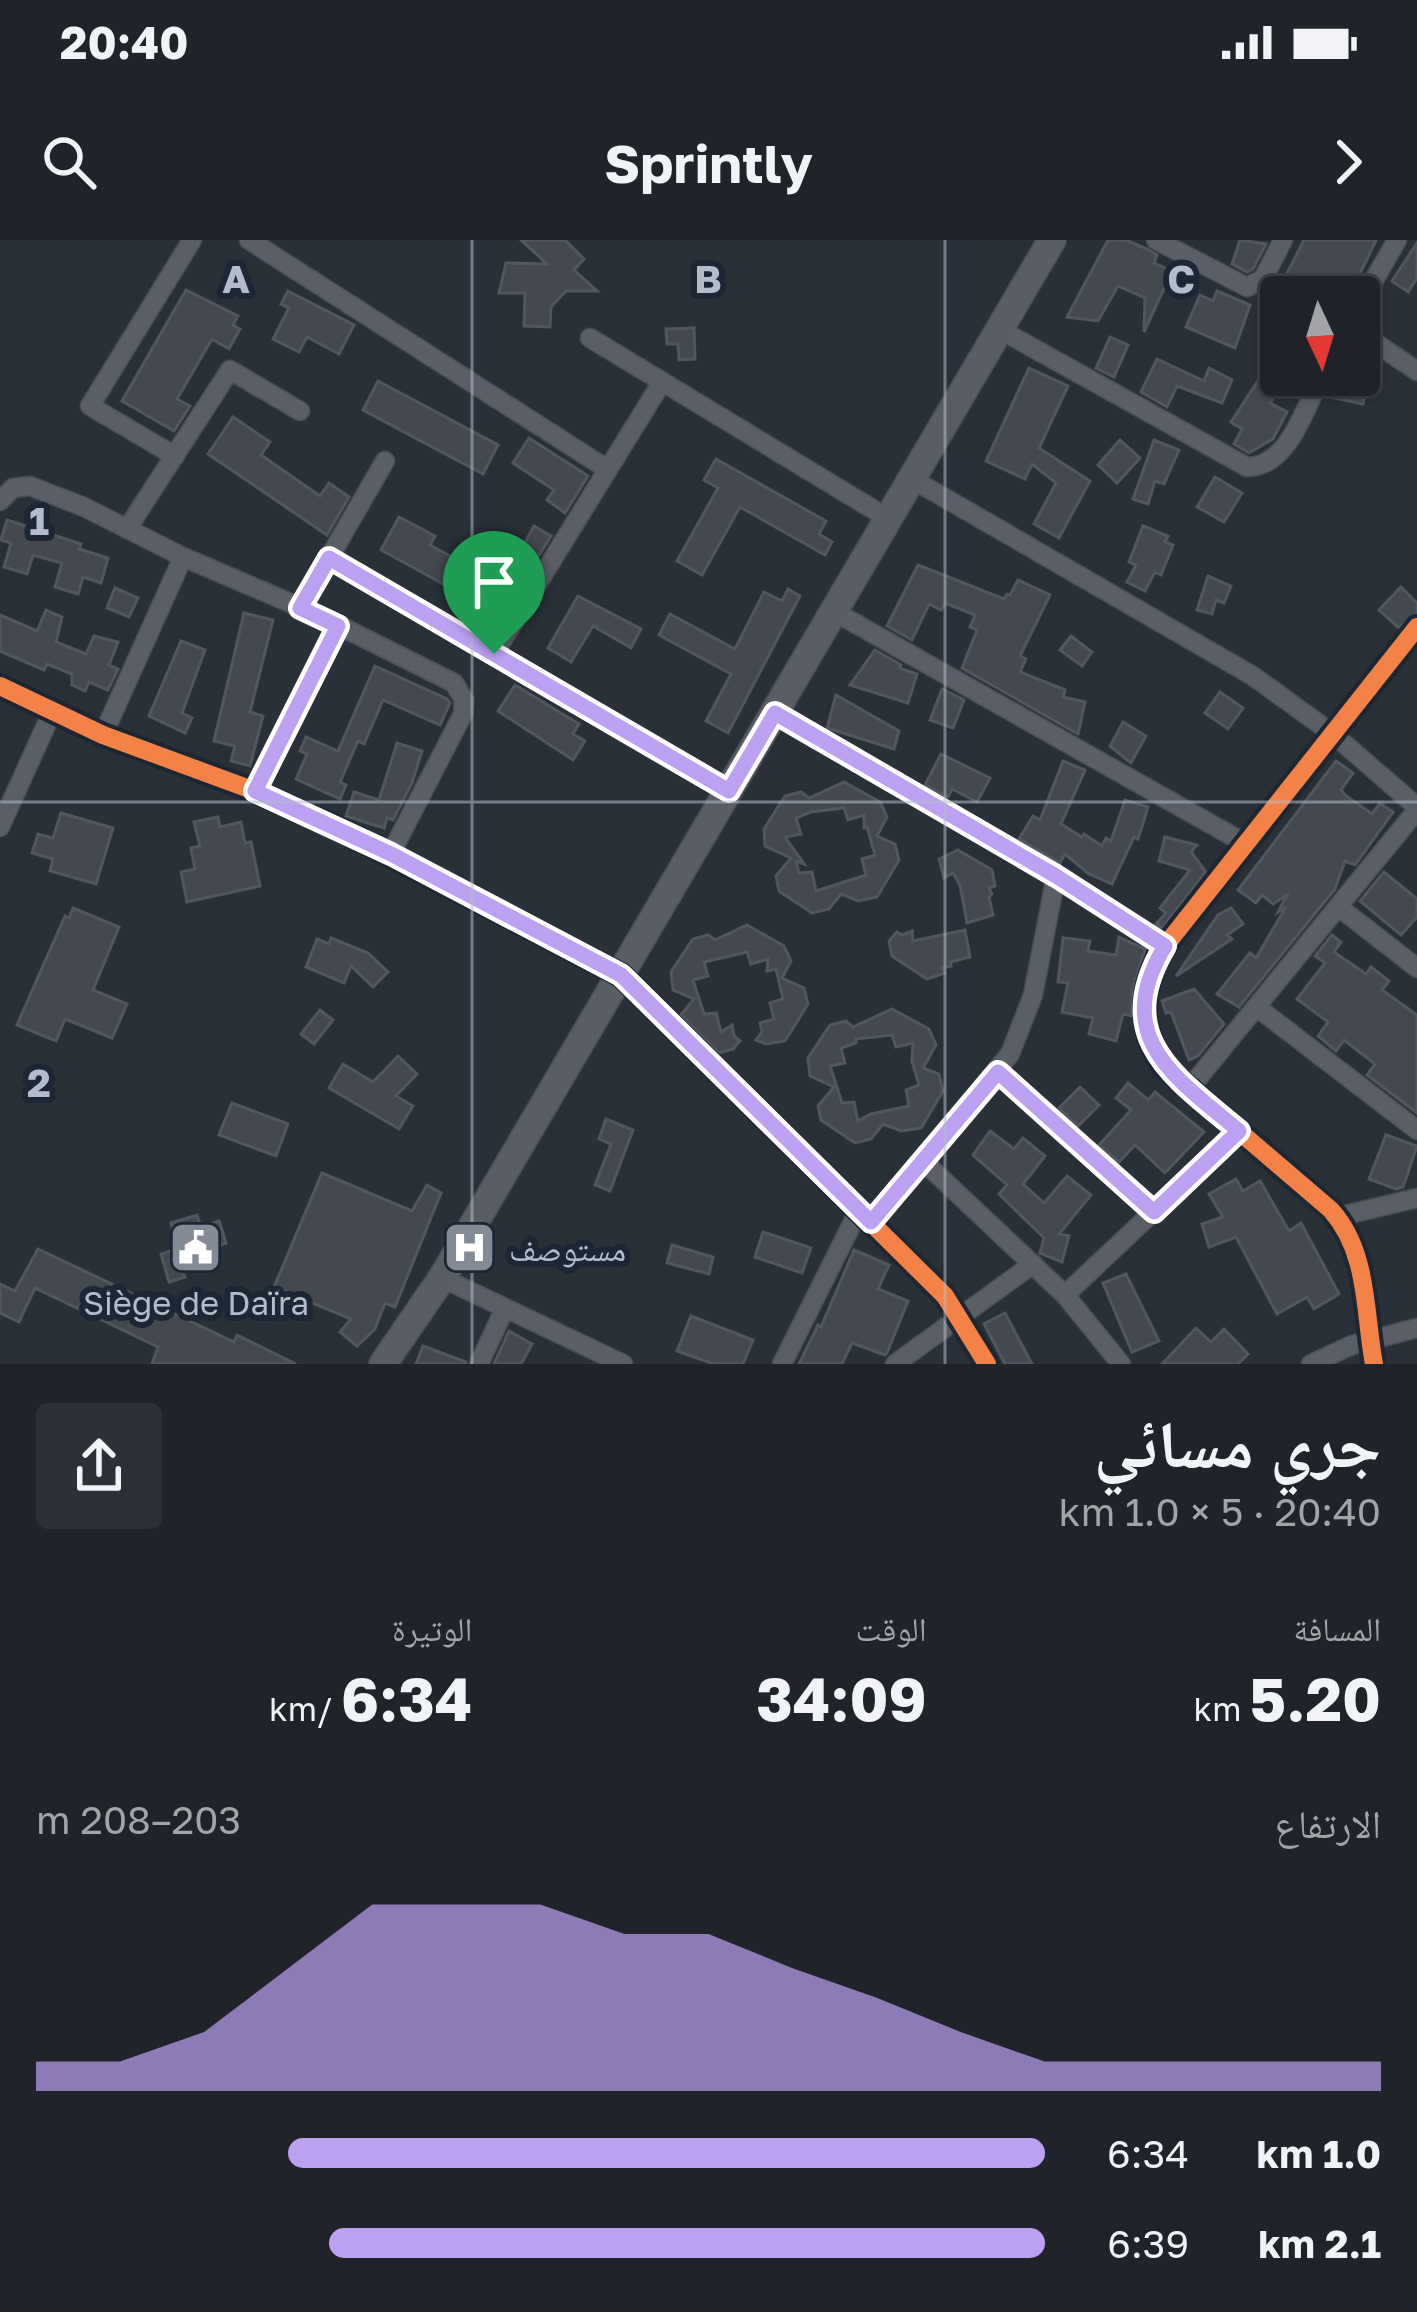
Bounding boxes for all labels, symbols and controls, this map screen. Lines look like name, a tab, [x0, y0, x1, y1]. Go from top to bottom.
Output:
text: 20:40	[60, 15, 188, 69]
icon: search	[36, 129, 102, 195]
icon: forward	[1315, 129, 1381, 195]
text: Sprintly	[604, 130, 813, 195]
text: A	[222, 255, 250, 302]
text: B	[694, 255, 722, 302]
text: C	[1167, 255, 1195, 302]
north arrow	[1260, 276, 1380, 396]
map controls	[1260, 276, 1380, 396]
text: 1	[29, 497, 49, 544]
pin	[443, 531, 545, 654]
icon: arrive	[461, 549, 527, 615]
text: 2	[27, 1059, 51, 1106]
public building icon: Siège de Daïra	[168, 1220, 224, 1276]
hospital icon: مستوصف	[442, 1220, 498, 1276]
place label: مستوصف	[509, 1229, 626, 1268]
place label: Siège de Daïra	[83, 1283, 309, 1322]
button: share	[36, 1403, 162, 1529]
text: جري مسائي	[1094, 1403, 1381, 1483]
text: 20:40 · 5 × 1.0 km	[1059, 1488, 1381, 1535]
text: الوتيرة	[392, 1609, 472, 1648]
text: الوقت	[856, 1609, 927, 1648]
text: المسافة	[1294, 1609, 1381, 1648]
text: 6:34	[341, 1662, 472, 1734]
text: 34:09	[756, 1662, 927, 1734]
text: 5.20	[1250, 1662, 1381, 1734]
text: /km	[269, 1689, 341, 1728]
text: km	[1193, 1689, 1250, 1728]
text: 203–208 m	[36, 1796, 241, 1843]
text: الارتفاع	[1275, 1800, 1381, 1847]
text: 6:34	[1107, 2130, 1189, 2177]
text: 1.0 km	[1257, 2130, 1381, 2177]
text: 6:39	[1107, 2220, 1189, 2267]
text: 2.1 km	[1258, 2220, 1381, 2267]

